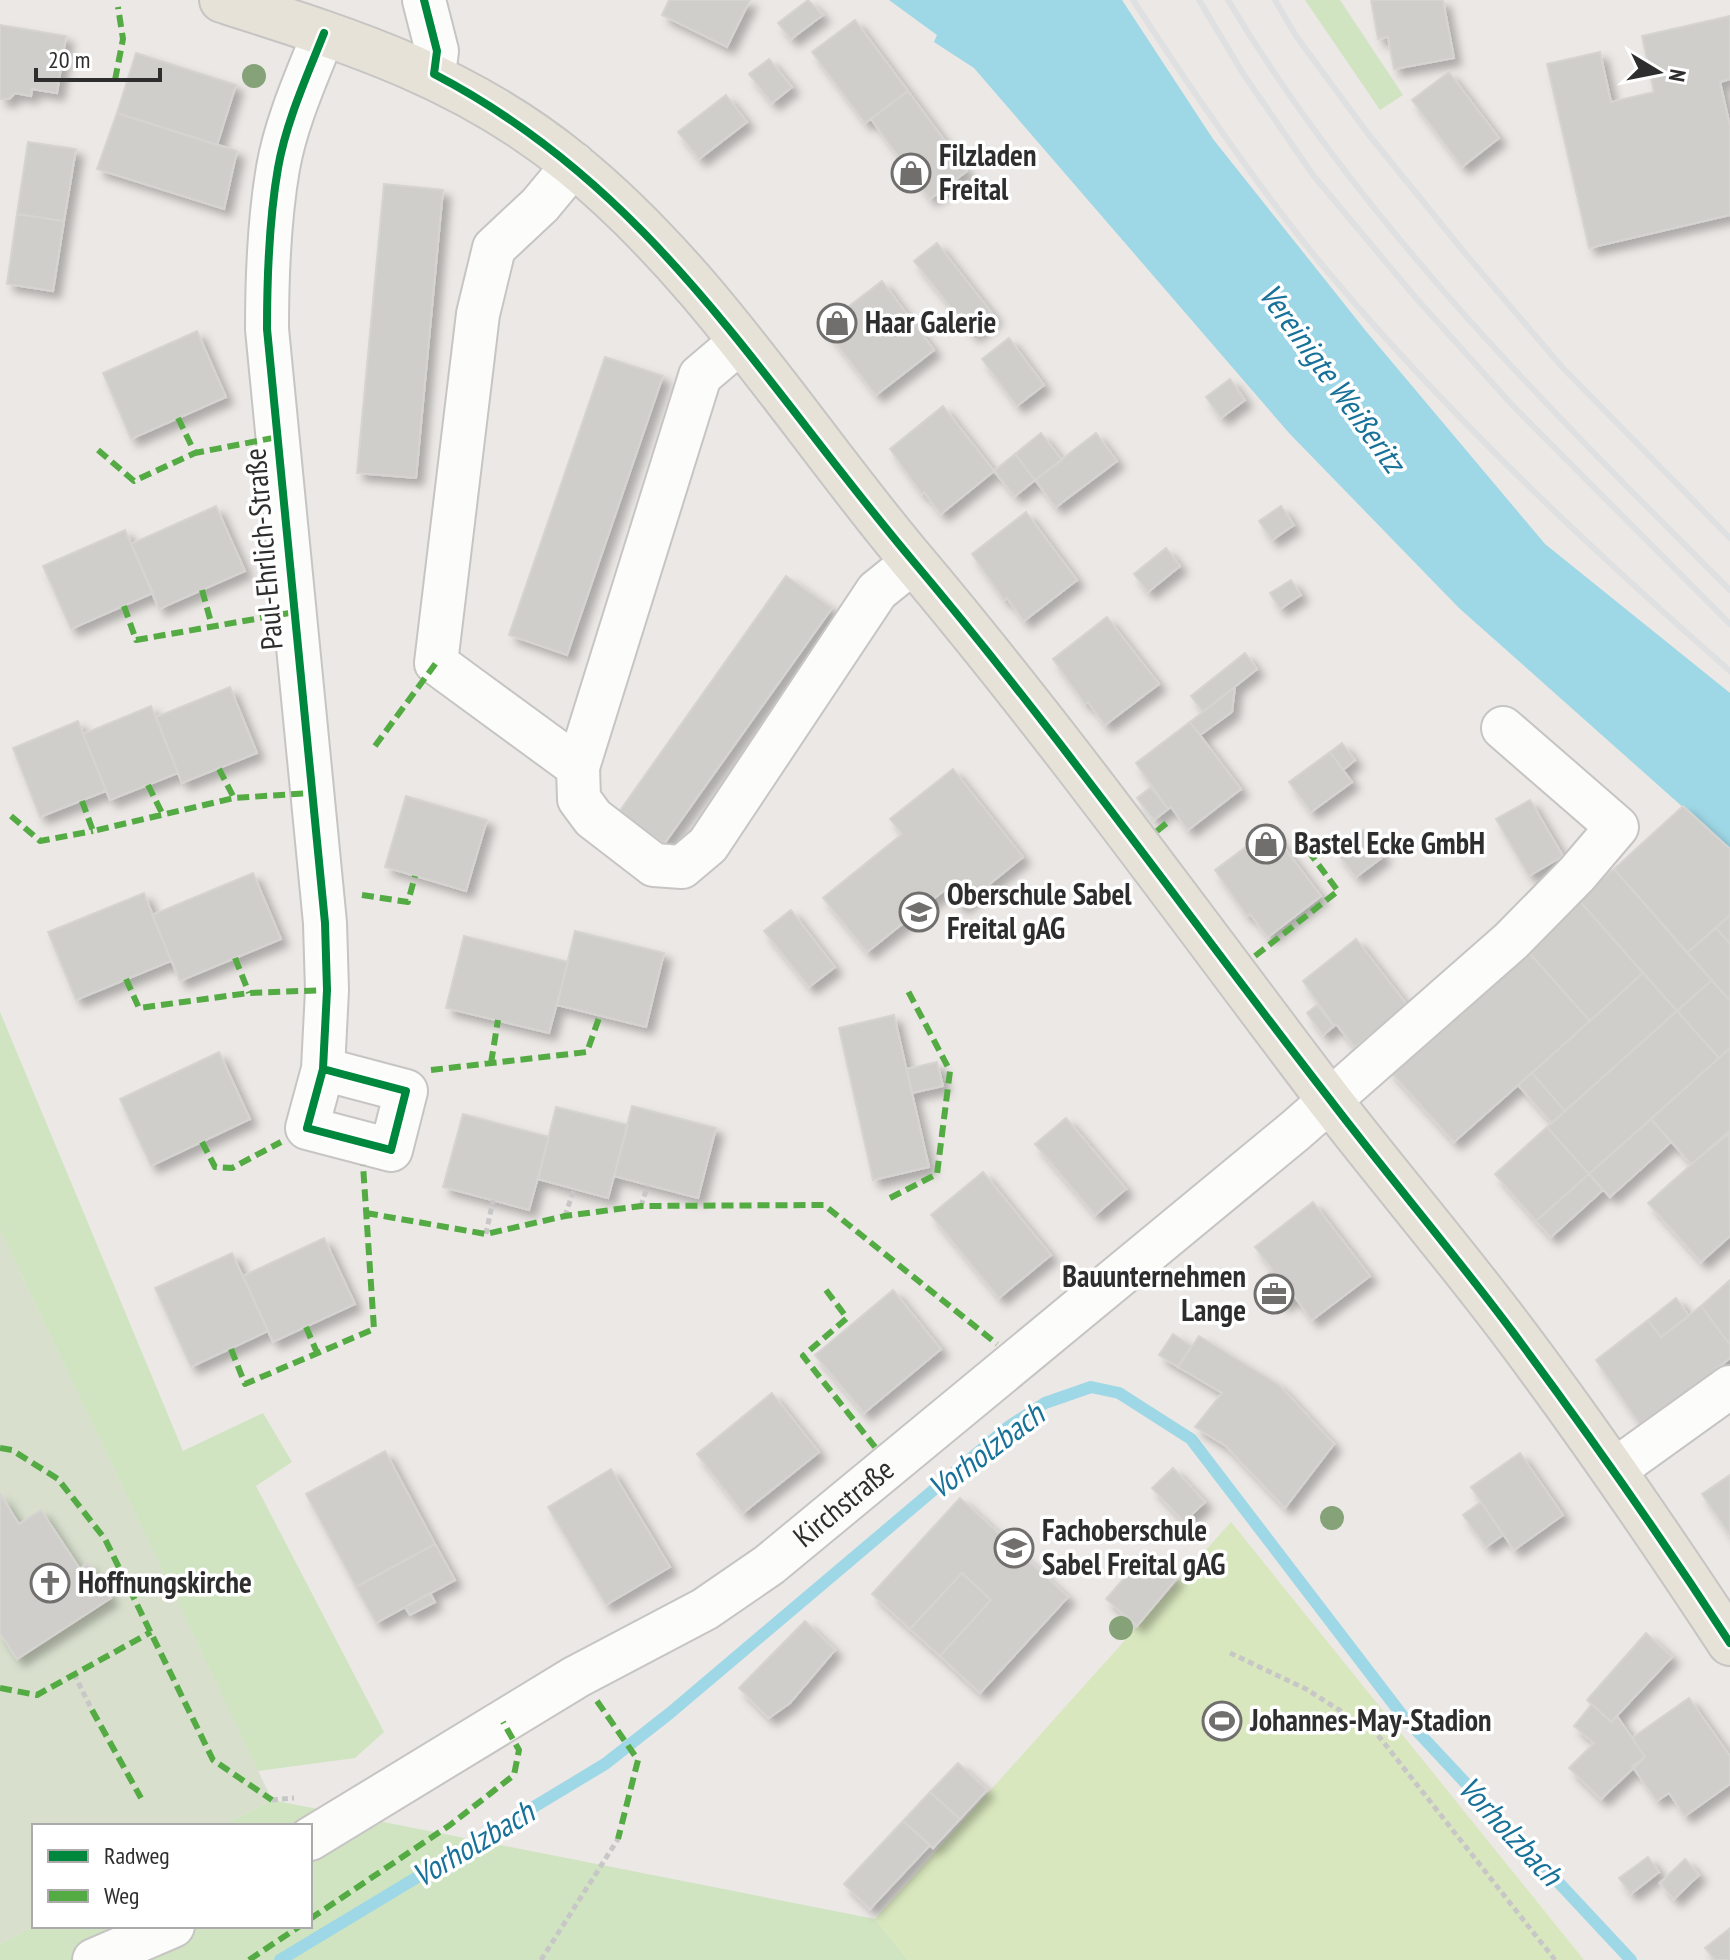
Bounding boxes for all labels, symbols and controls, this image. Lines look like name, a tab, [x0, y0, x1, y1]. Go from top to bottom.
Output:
scale bar	[36, 32, 160, 82]
north arrow	[1618, 32, 1698, 112]
text: 20 m	[48, 44, 90, 75]
text: N	[1663, 67, 1693, 84]
place label: Filzladen Freital	[939, 135, 1036, 208]
shop icon: Filzladen Freital	[890, 152, 932, 194]
water label: Vereinigte Weißeritz	[1250, 275, 1418, 483]
shop icon: Haar Galerie	[816, 302, 858, 344]
place label: Haar Galerie	[865, 302, 996, 341]
street label: Paul-Ehrlich-Straße	[234, 447, 291, 652]
shop icon: Bastel Ecke GmbH	[1245, 823, 1287, 865]
place label: Bastel Ecke GmbH	[1294, 823, 1485, 862]
place label: Oberschule Sabel Freital gAG	[947, 874, 1132, 947]
school or university icon: Oberschule Sabel Freital gAG	[898, 891, 940, 933]
place label: Bauunternehmen Lange	[1062, 1256, 1246, 1329]
office icon: Bauunternehmen Lange	[1253, 1273, 1295, 1315]
water label: Vorholzbach	[919, 1392, 1053, 1508]
street label: Kirchstraße	[785, 1449, 901, 1555]
place label: Fachoberschule Sabel Freital gAG	[1042, 1510, 1225, 1583]
school or university icon: Fachoberschule Sabel Freital gAG	[993, 1527, 1035, 1569]
church icon: Hoffnungskirche	[29, 1562, 71, 1604]
place label: Hoffnungskirche	[78, 1562, 252, 1601]
sports icon: Johannes-May-Stadion	[1201, 1700, 1243, 1742]
place label: Johannes-May-Stadion	[1249, 1700, 1492, 1739]
water label: Vorholzbach	[1449, 1767, 1573, 1895]
water label: Vorholzbach	[404, 1789, 543, 1896]
legend	[32, 1824, 312, 1928]
text: Radweg	[104, 1840, 170, 1871]
text: Weg	[104, 1880, 139, 1911]

